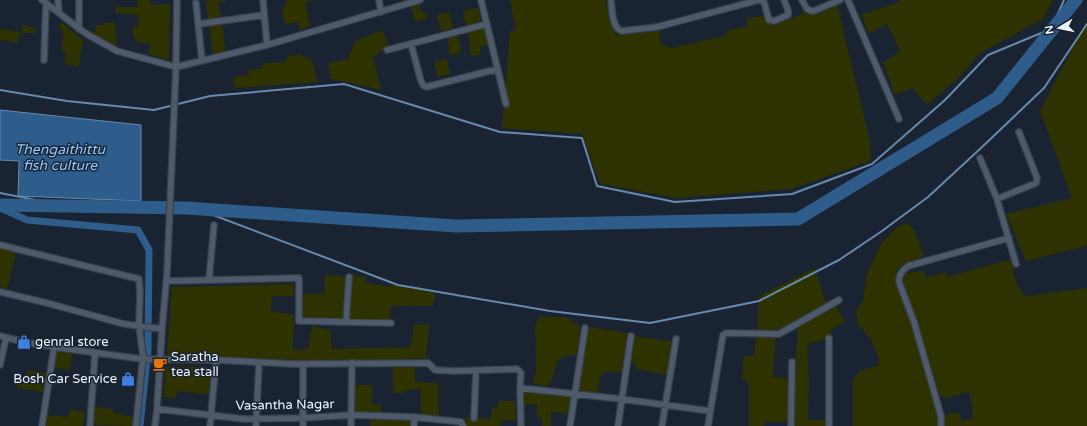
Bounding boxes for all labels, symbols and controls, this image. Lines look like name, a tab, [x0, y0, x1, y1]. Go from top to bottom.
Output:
north arrow	[1039, 8, 1079, 48]
text: N	[1042, 24, 1057, 35]
water label: Thengaithittu fish culture	[15, 141, 107, 174]
shop icon: genral store	[16, 334, 32, 350]
place label: genral store	[35, 334, 109, 350]
place label: Saratha tea stall	[171, 349, 219, 380]
cafe icon: Saratha tea stall	[152, 356, 168, 372]
place label: Bosh Car Service	[13, 371, 117, 387]
shop icon: Bosh Car Service	[120, 371, 136, 387]
street label: Vasantha Nagar	[236, 396, 335, 414]

